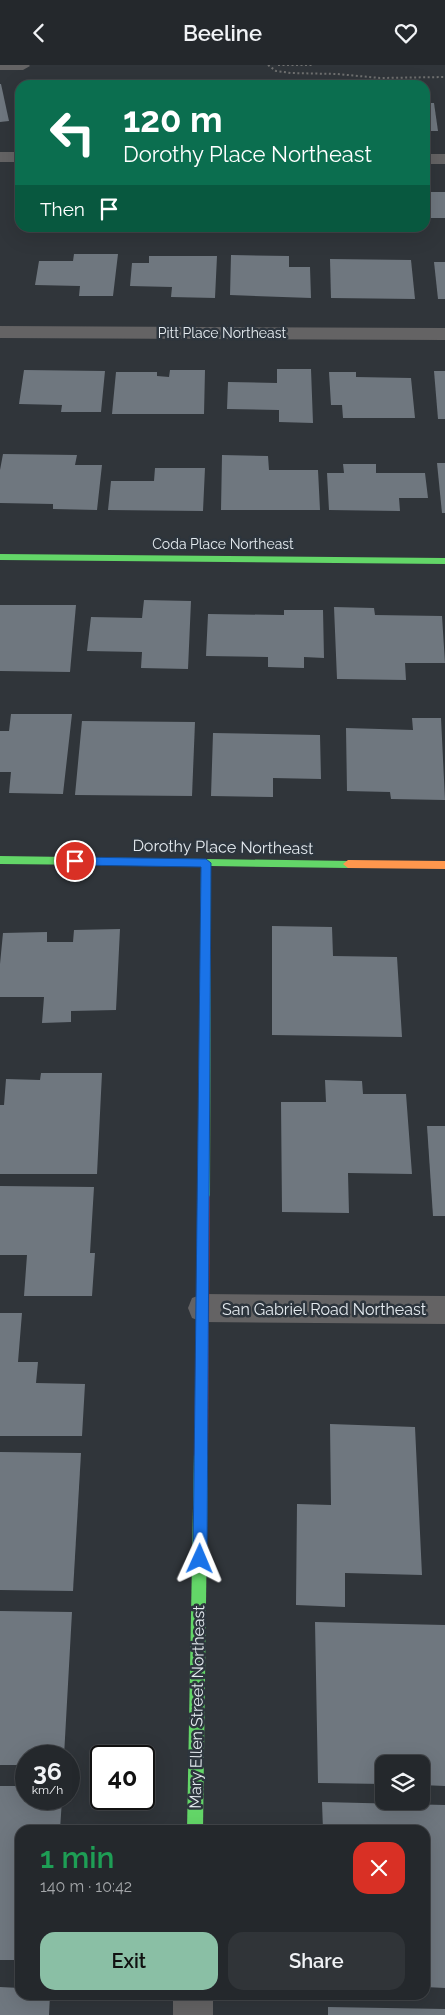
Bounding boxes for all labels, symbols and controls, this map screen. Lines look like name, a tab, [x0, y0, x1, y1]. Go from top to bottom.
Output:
icon: back	[25, 19, 53, 47]
icon: heart	[392, 19, 420, 47]
text: Beeline	[183, 20, 262, 46]
text: 120 m	[123, 99, 223, 140]
icon: left	[40, 100, 105, 165]
text: Dorothy Place Northeast	[123, 141, 372, 167]
icon: arrive	[95, 195, 123, 223]
text: Then	[40, 198, 85, 220]
street label: Pitt Place Northeast	[158, 325, 286, 341]
street label: Coda Place Northeast	[152, 536, 294, 552]
street label: Dorothy Place Northeast	[132, 836, 314, 858]
pin	[54, 840, 96, 882]
icon: arrive	[61, 847, 89, 875]
street label: San Gabriel Road Northeast	[222, 1300, 427, 1319]
position arrow	[173, 1532, 225, 1584]
street label: Mary Ellen Street Northeast	[186, 1604, 208, 1809]
speed limit sign: 40	[90, 1745, 155, 1810]
map controls	[375, 1755, 430, 1810]
button: layers	[375, 1755, 430, 1810]
text: 36	[33, 1756, 62, 1786]
text: km/h	[32, 1783, 63, 1797]
text: 1 min	[40, 1840, 115, 1875]
button: close	[353, 1842, 405, 1894]
text: 140 m · 10:42	[40, 1877, 132, 1896]
button: Exit	[40, 1932, 218, 1990]
button: Share	[228, 1932, 405, 1990]

